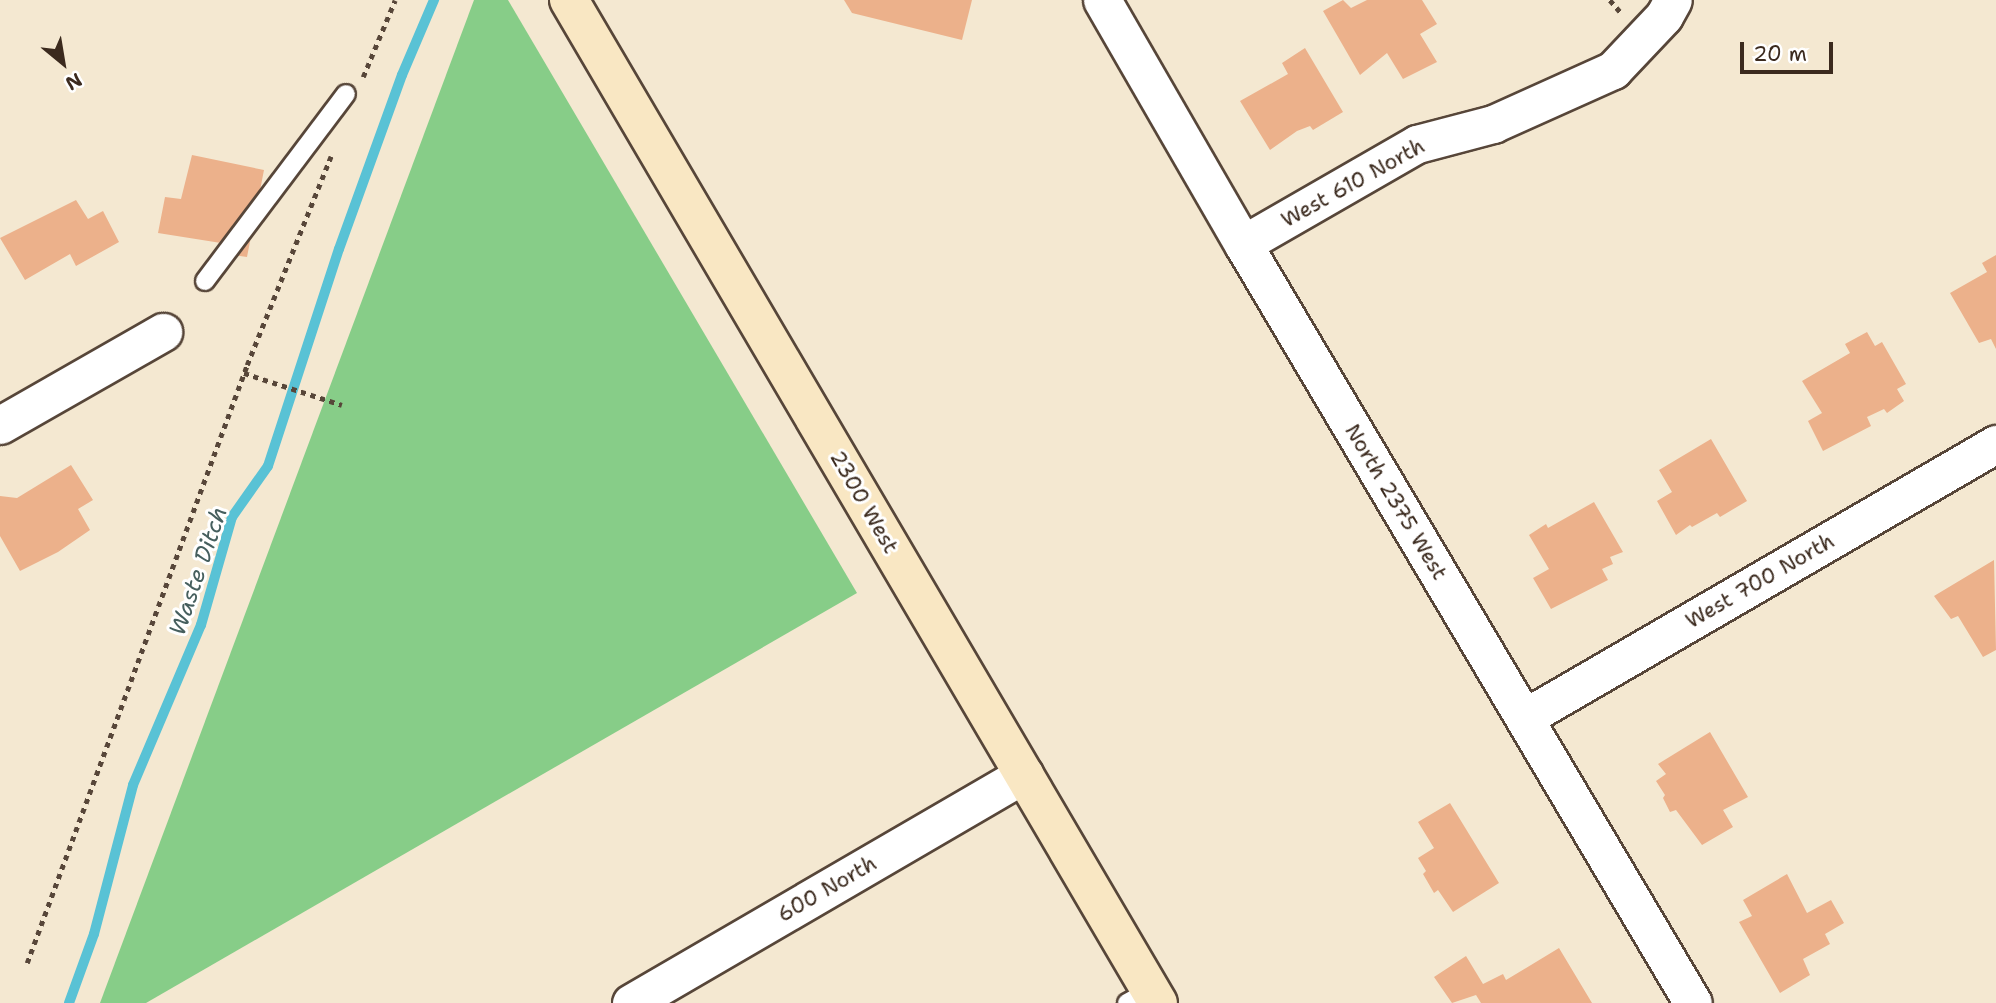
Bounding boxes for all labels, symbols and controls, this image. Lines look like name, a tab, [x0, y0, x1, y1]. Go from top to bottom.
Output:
north arrow	[28, 28, 98, 98]
scale bar	[1744, 28, 1837, 72]
text: 20 m	[1753, 40, 1807, 68]
text: N	[61, 67, 87, 96]
street label: West 610 North	[1277, 133, 1429, 233]
street label: North 2375 West	[1340, 420, 1452, 584]
street label: 2300 West	[824, 446, 904, 558]
water label: Waste Ditch	[163, 503, 233, 639]
street label: West 700 North	[1681, 528, 1839, 634]
street label: 600 North	[773, 851, 881, 927]

